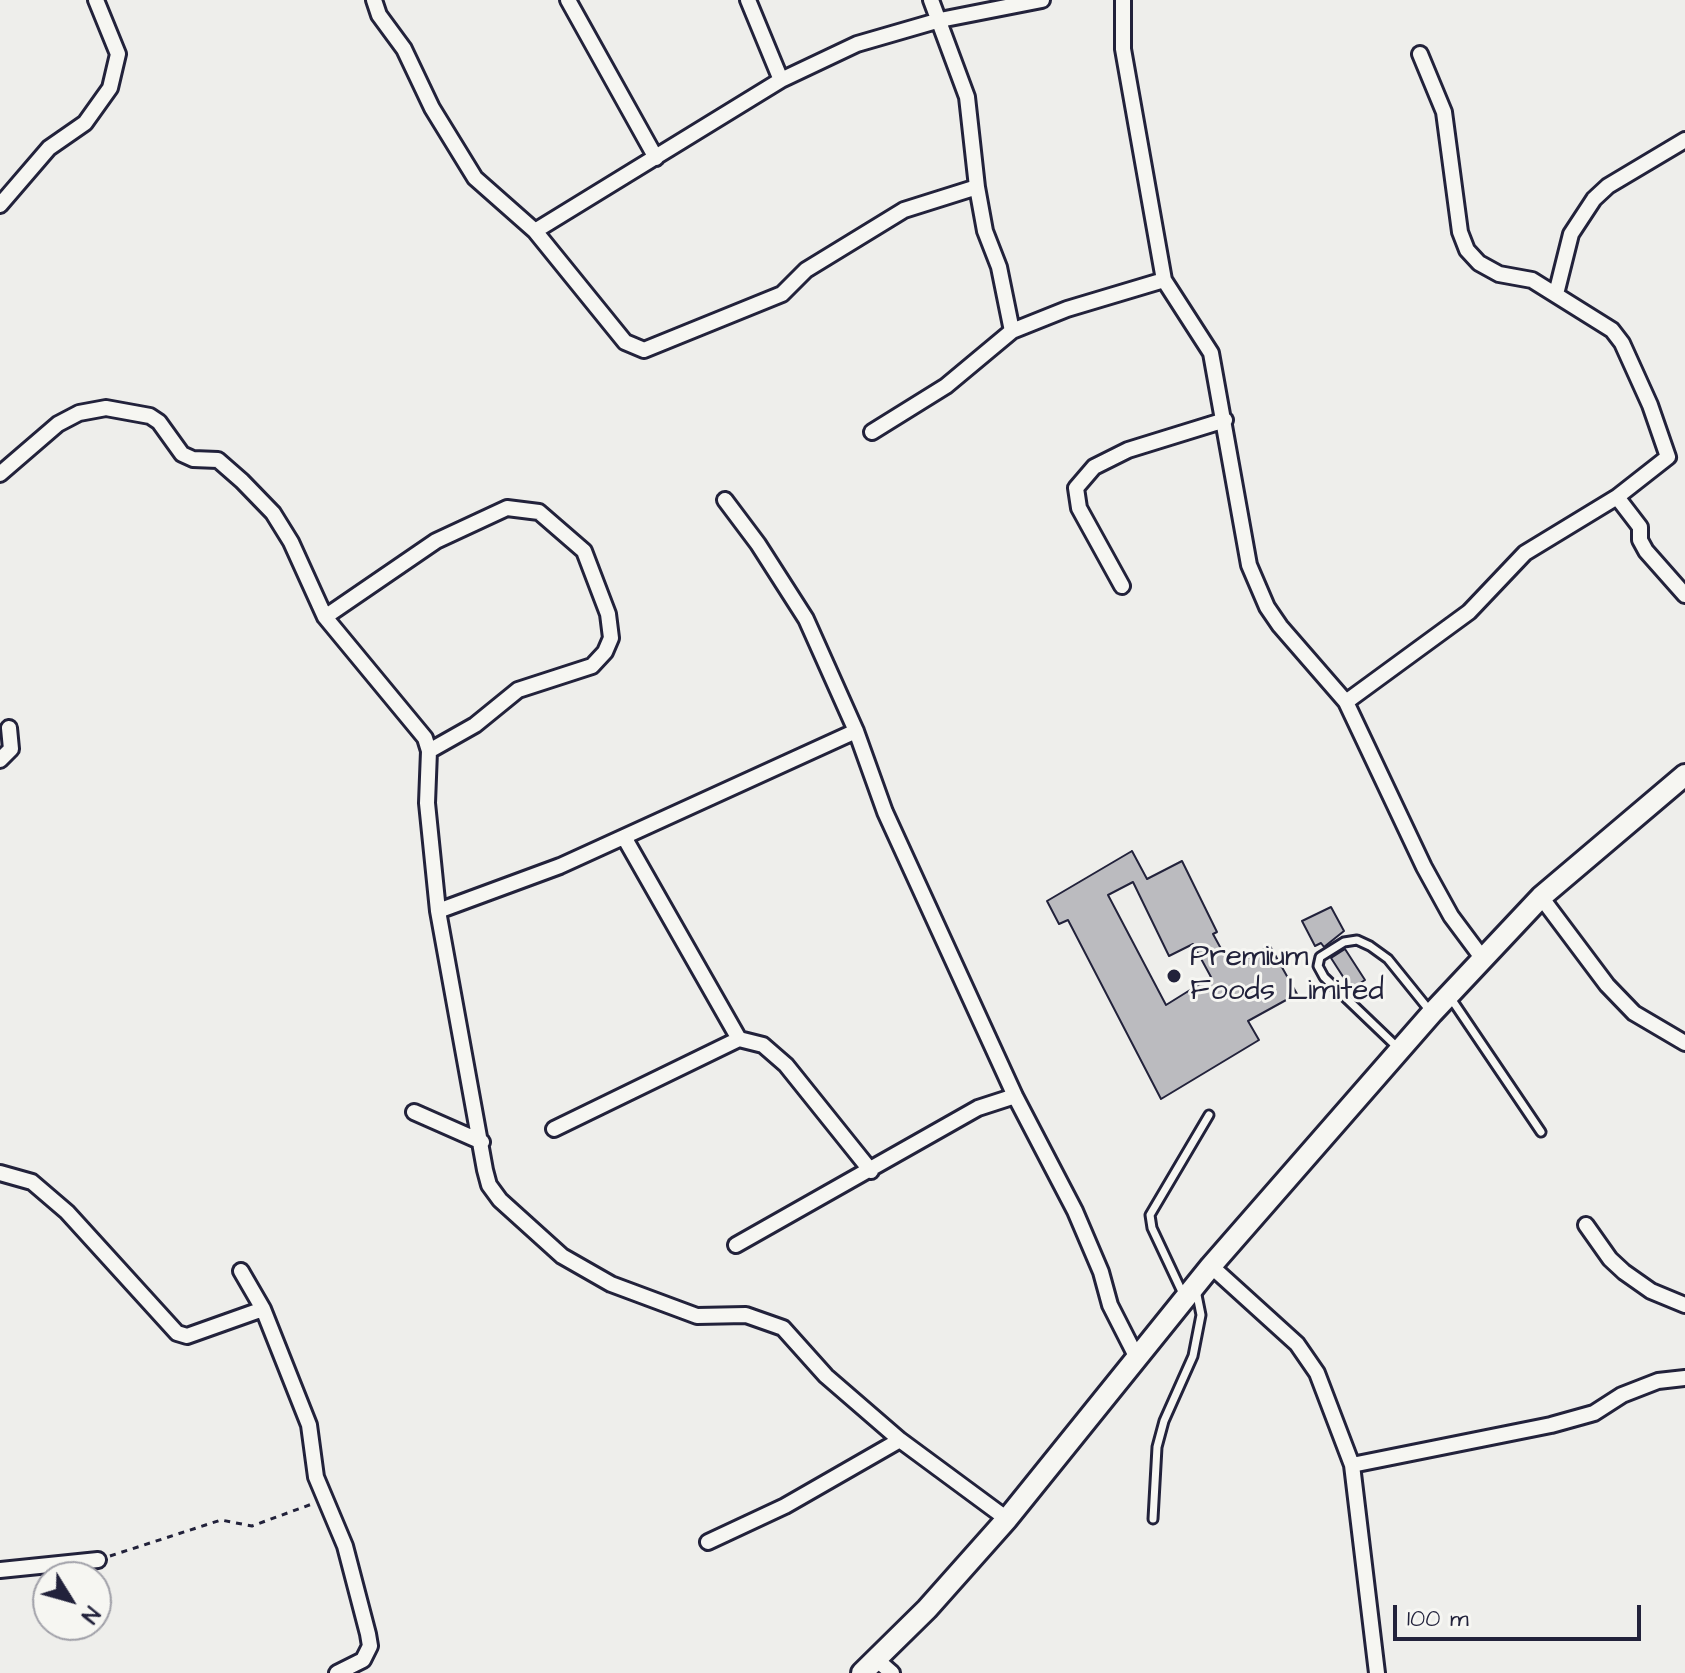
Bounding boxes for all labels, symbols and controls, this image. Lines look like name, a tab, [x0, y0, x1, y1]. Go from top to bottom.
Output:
place label: Premium Foods Limited	[1190, 941, 1384, 1012]
marker: Premium Foods Limited	[1165, 967, 1183, 985]
north arrow	[32, 1561, 112, 1641]
scale bar	[1397, 1589, 1645, 1639]
text: N	[73, 1600, 107, 1629]
text: 100 m	[1407, 1602, 1469, 1636]

